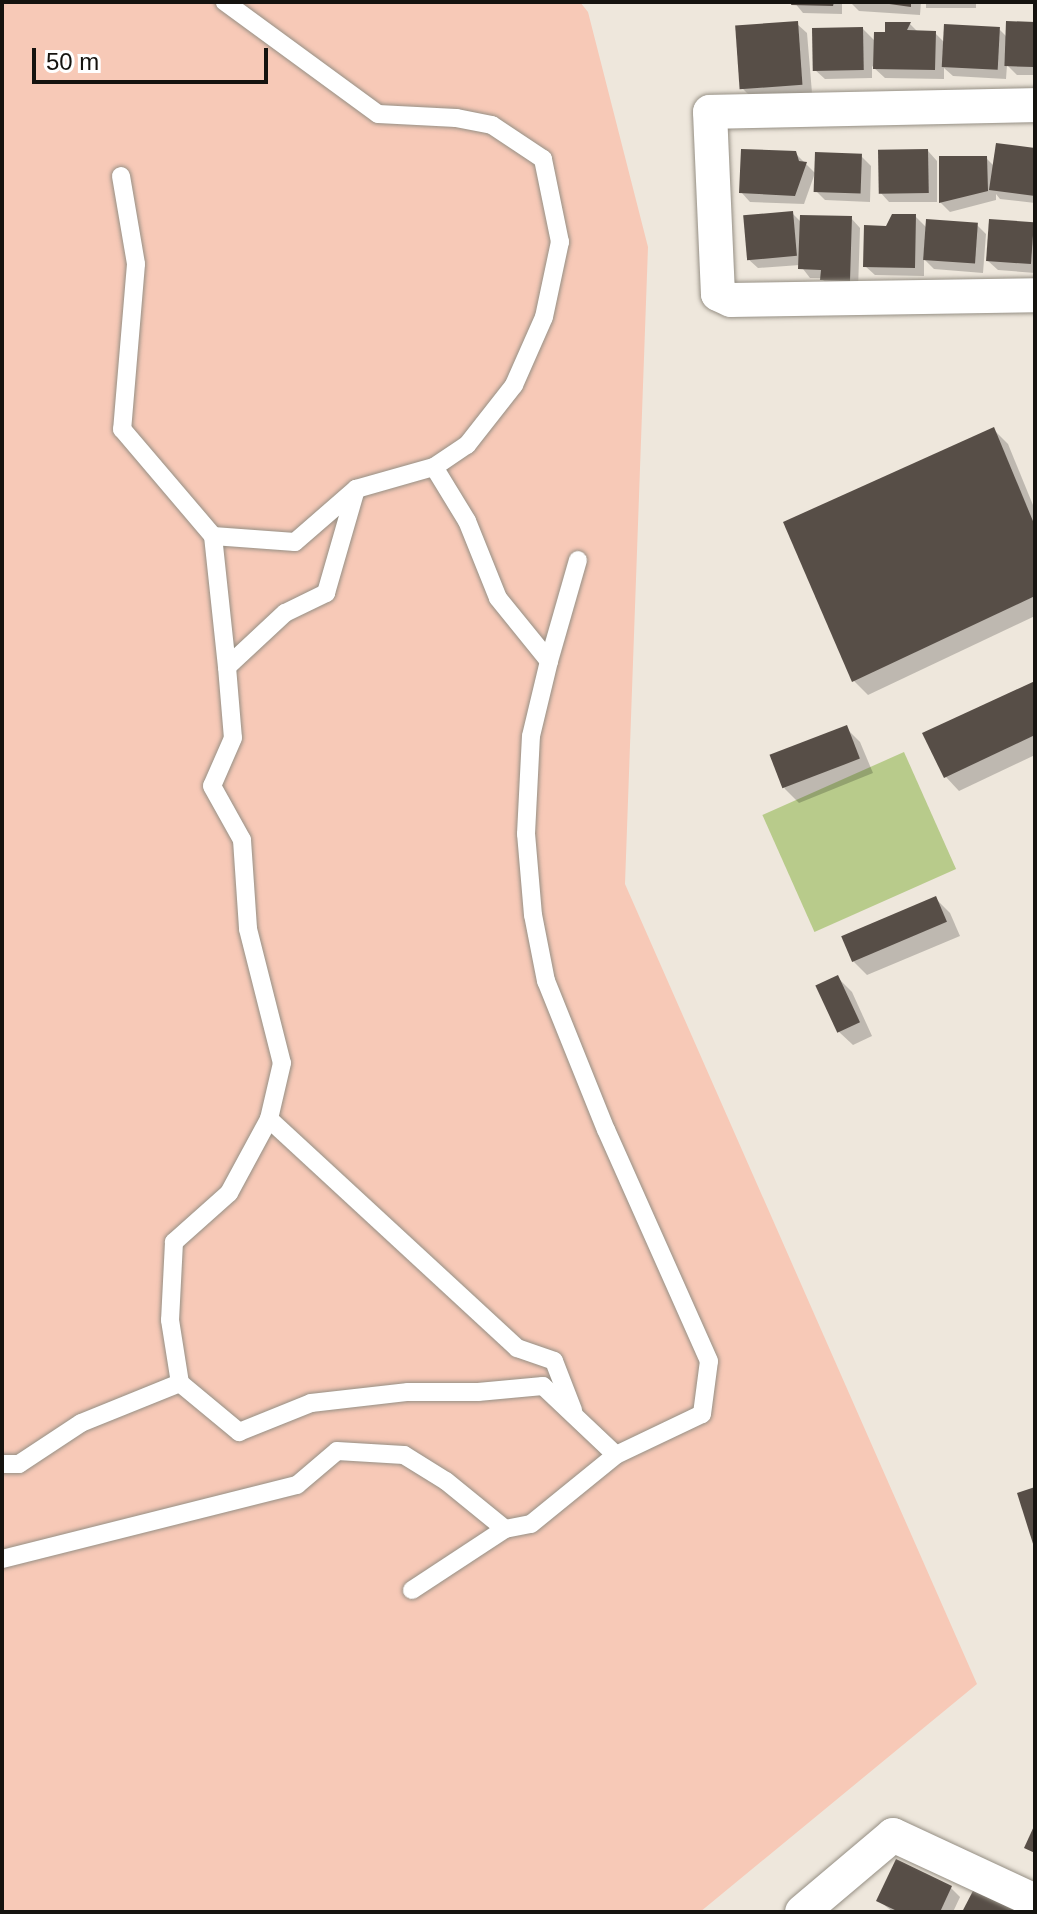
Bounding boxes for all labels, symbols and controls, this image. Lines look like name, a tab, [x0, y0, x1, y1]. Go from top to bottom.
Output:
scale bar	[36, 32, 272, 82]
text: 50 m	[46, 48, 99, 75]

